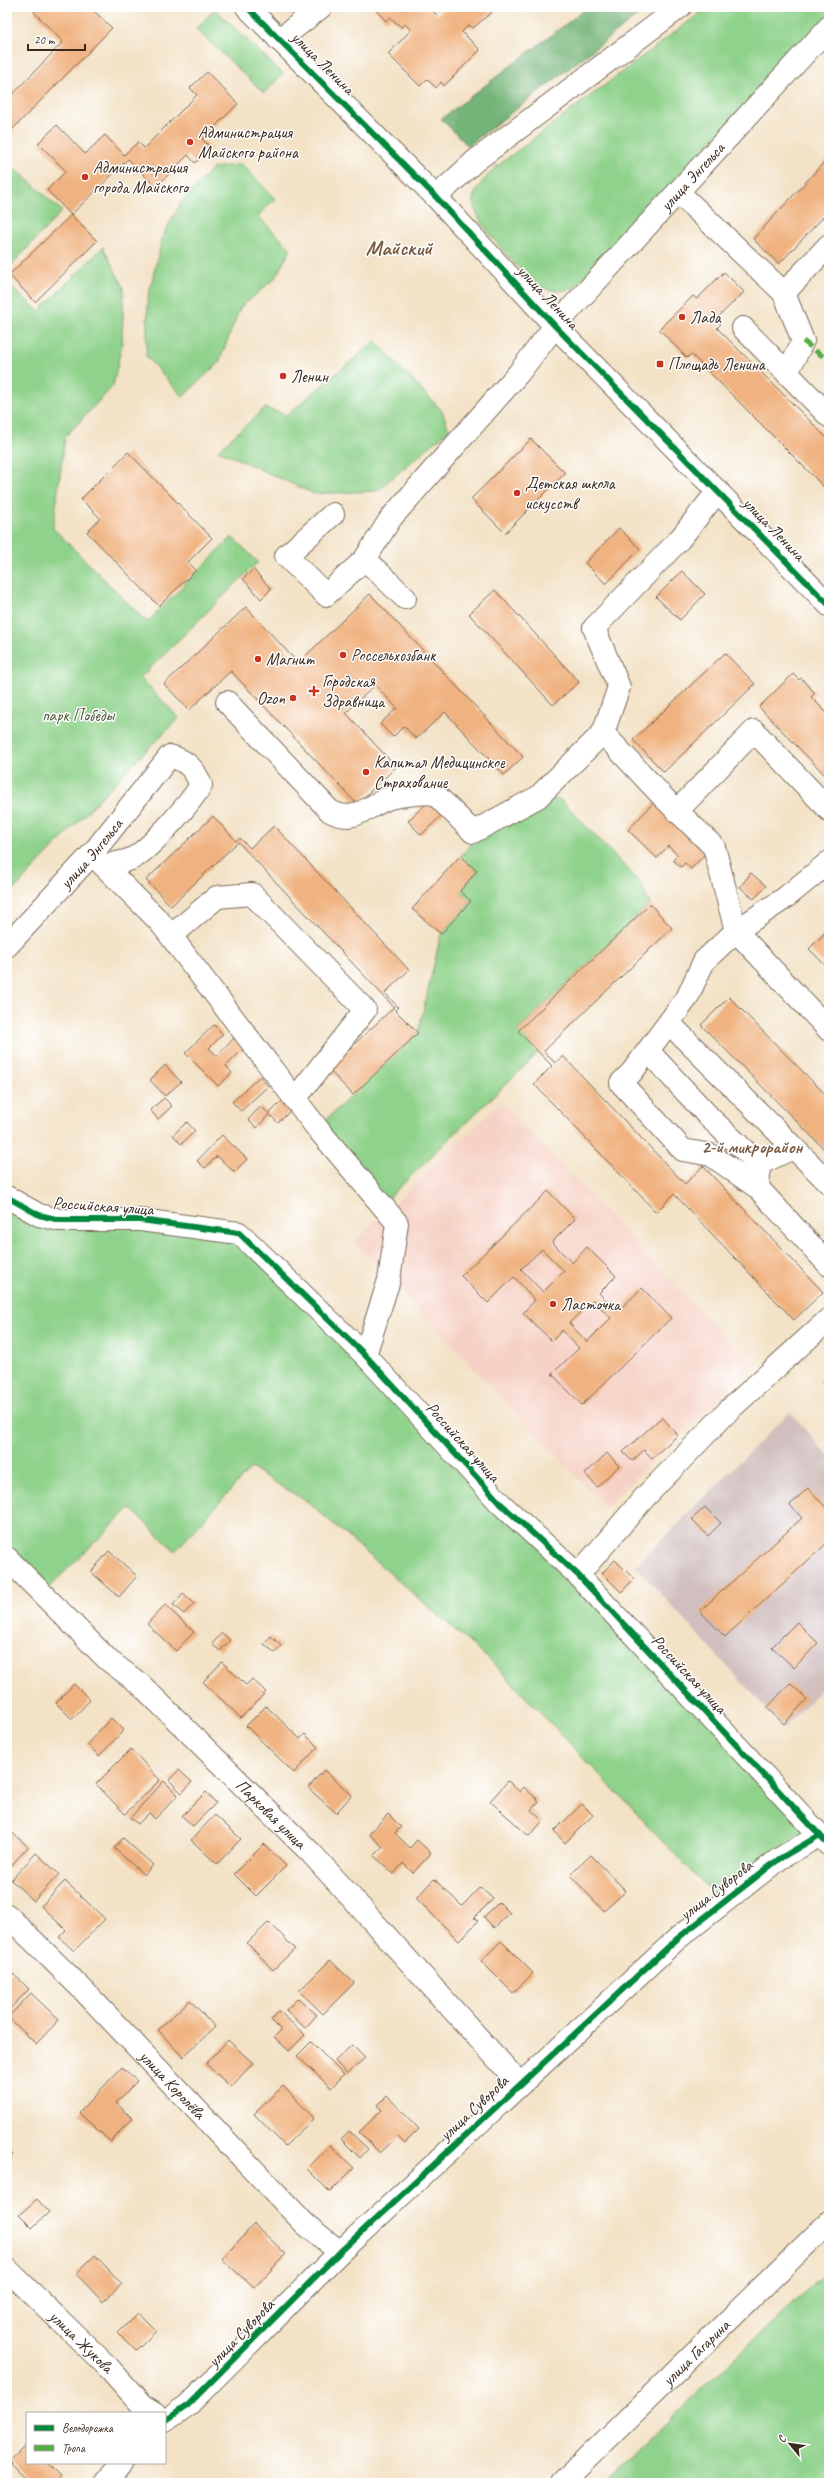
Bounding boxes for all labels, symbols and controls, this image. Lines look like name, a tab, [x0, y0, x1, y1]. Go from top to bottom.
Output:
scale bar	[28, 26, 85, 52]
street label: улица Ленина	[286, 26, 360, 100]
text: 20 m	[34, 32, 56, 48]
place label: Администрация Майского района	[198, 122, 299, 163]
marker: Администрация Майского района	[185, 137, 195, 147]
street label: улица Энгельса	[655, 137, 730, 216]
place label: Администрация города Майского	[93, 157, 190, 198]
marker: Администрация города Майского	[80, 172, 90, 182]
district label: Майский	[366, 235, 434, 261]
street label: улица Ленина	[512, 260, 585, 335]
place label: Лада	[690, 307, 722, 328]
marker: Лада	[677, 312, 687, 322]
place label: Площадь Ленина	[668, 354, 766, 375]
marker: Площадь Ленина	[655, 359, 665, 369]
place label: Ленин	[291, 366, 329, 387]
marker: Ленин	[278, 371, 288, 381]
place label: Детская школа искусств	[525, 473, 616, 514]
marker: Детская школа искусств	[512, 488, 522, 498]
street label: улица Ленина	[738, 492, 811, 567]
place label: Россельхозбанк	[351, 645, 437, 666]
place label: Магнит	[266, 649, 315, 670]
marker: Россельхозбанк	[338, 650, 348, 660]
marker: Магнит	[253, 654, 263, 664]
place label: Городская Здравница	[322, 671, 386, 712]
marker: Городская Здравница	[309, 686, 319, 696]
place label: Ozon	[257, 688, 285, 709]
marker: Ozon	[288, 693, 298, 703]
park label: парк Победы	[42, 705, 116, 726]
place label: Капитал Медицинское Страхование	[374, 752, 506, 793]
marker: Капитал Медицинское Страхование	[361, 767, 371, 777]
street label: улица Энгельса	[54, 813, 127, 893]
district label: 2-й микрорайон	[702, 1136, 804, 1158]
street label: Российская улица	[52, 1192, 155, 1220]
place label: Ласточка	[561, 1294, 622, 1315]
marker: Ласточка	[548, 1299, 558, 1309]
street label: Российская улица	[422, 1398, 505, 1487]
street label: Российская улица	[647, 1630, 732, 1719]
street label: Парковая улица	[232, 1774, 312, 1854]
street label: улица Суворова	[675, 1854, 758, 1926]
street label: улица Королёва	[134, 2045, 211, 2124]
street label: улица Суворова	[434, 2070, 514, 2146]
street label: улица Суворова	[203, 2293, 280, 2372]
street label: улица Жукова	[45, 2305, 119, 2379]
street label: улица Гагарина	[657, 2314, 735, 2391]
legend	[26, 2412, 166, 2464]
text: Велодорожка	[62, 2420, 114, 2436]
north arrow	[770, 2424, 810, 2464]
text: С	[774, 2432, 789, 2445]
text: Тропа	[62, 2440, 86, 2456]

